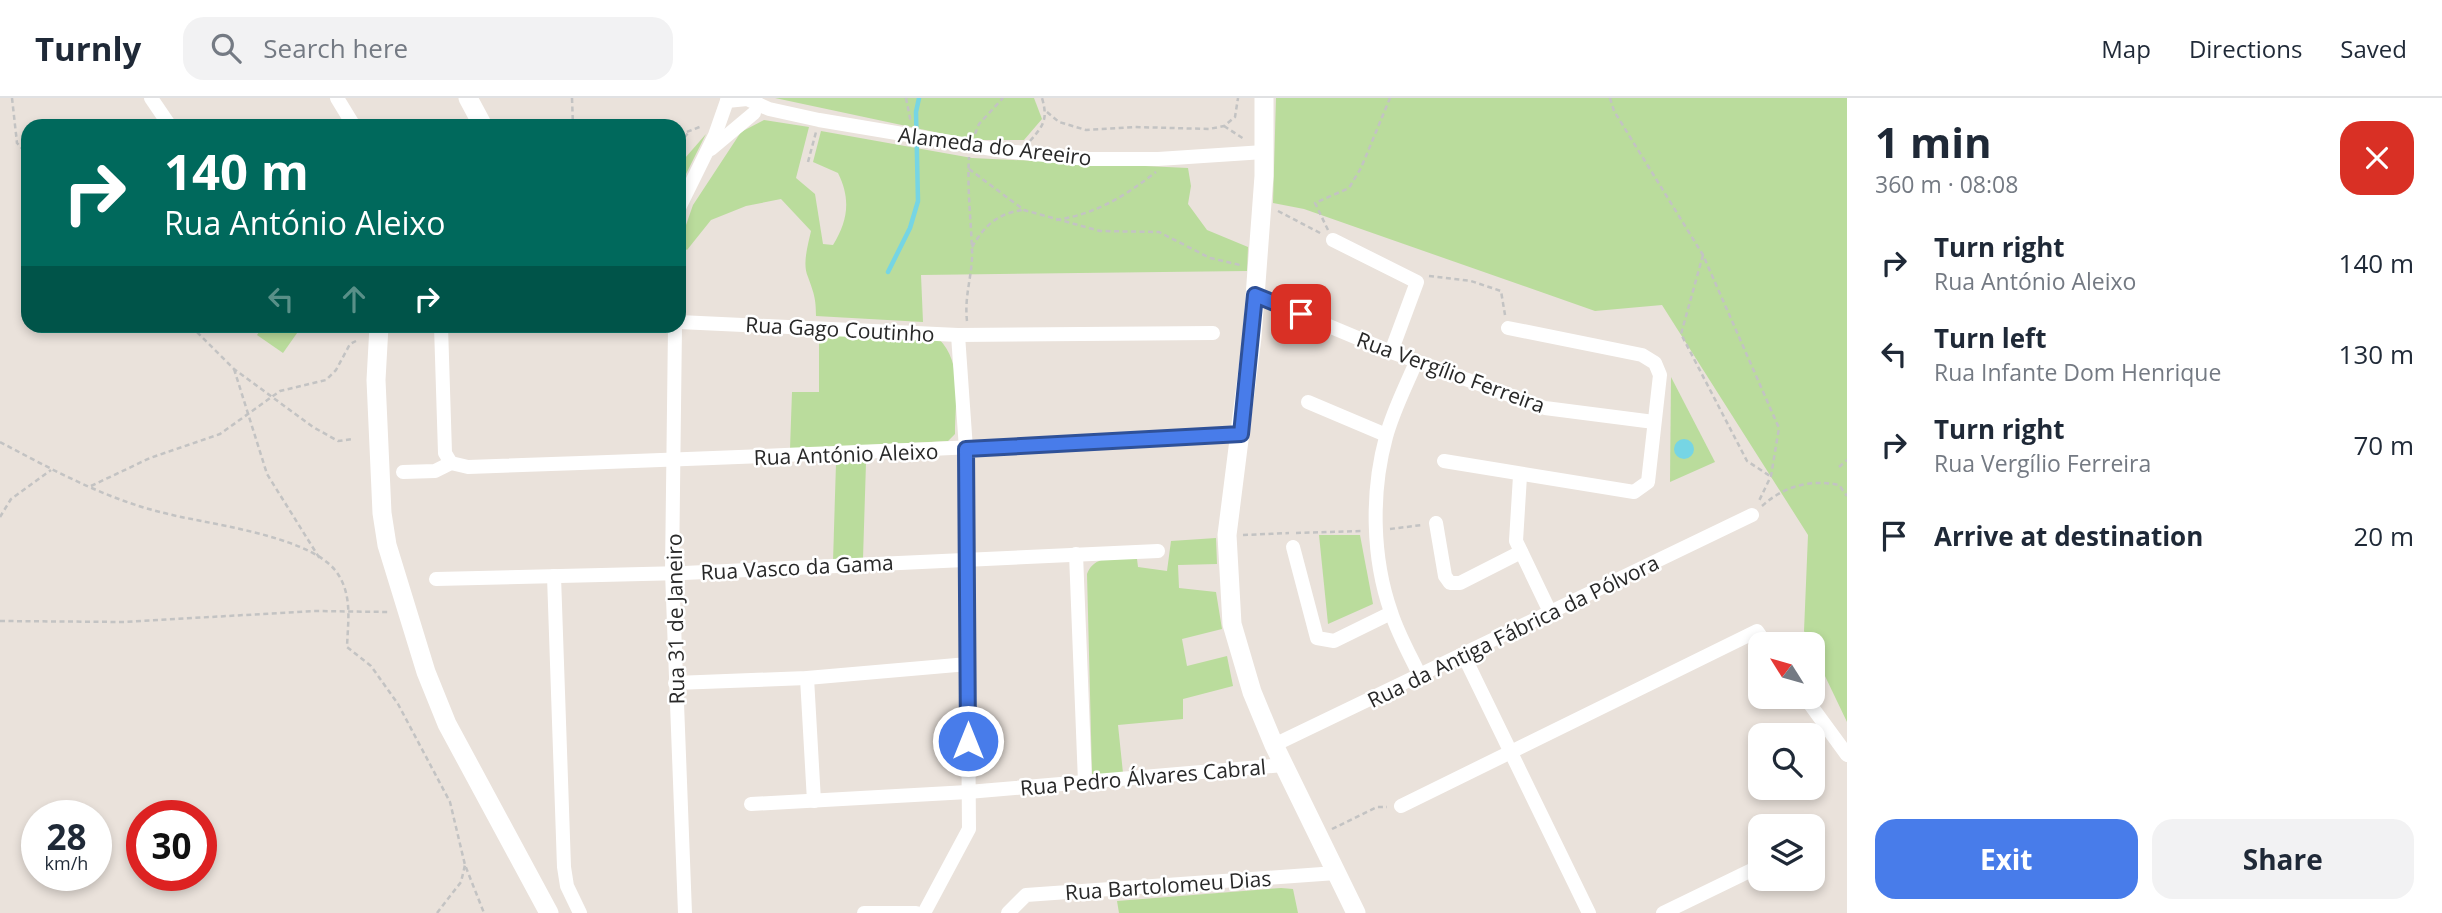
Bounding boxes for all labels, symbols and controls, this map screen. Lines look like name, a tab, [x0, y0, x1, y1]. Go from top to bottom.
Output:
search box	[183, 17, 673, 80]
text: Turnly	[35, 26, 141, 71]
icon: search	[207, 29, 245, 67]
text: Search here	[263, 30, 408, 66]
text: Map	[2101, 32, 2151, 65]
text: Directions	[2189, 32, 2302, 65]
text: Saved	[2340, 32, 2407, 65]
text: 1 min	[1875, 113, 1992, 170]
street label: Alameda do Areeiro	[897, 120, 1093, 172]
button: close	[2340, 121, 2414, 195]
text: 140 m	[164, 138, 309, 204]
icon: right	[49, 147, 140, 238]
text: 360 m · 08:08	[1875, 168, 2018, 200]
text: Rua António Aleixo	[164, 201, 446, 244]
text: Turn right	[1934, 229, 2065, 265]
icon: right	[1875, 244, 1913, 282]
text: 140 m	[2339, 245, 2414, 281]
text: Rua António Aleixo	[1934, 265, 2136, 297]
icon: left	[262, 280, 300, 318]
icon: ahead	[335, 280, 373, 318]
icon: right	[408, 280, 446, 318]
pin	[1271, 284, 1331, 344]
icon: arrive	[1282, 295, 1320, 333]
street label: Rua Gago Coutinho	[745, 310, 935, 348]
text: Turn left	[1934, 320, 2046, 356]
street label: Rua Vergílio Ferreira	[1353, 325, 1549, 419]
icon: left	[1875, 335, 1913, 373]
text: 130 m	[2339, 336, 2414, 372]
text: Rua Infante Dom Henrique	[1934, 356, 2221, 388]
text: Turn right	[1934, 411, 2065, 447]
icon: right	[1875, 426, 1913, 464]
text: 70 m	[2353, 427, 2414, 463]
street label: Rua António Aleixo	[753, 437, 939, 471]
text: Rua Vergílio Ferreira	[1934, 447, 2151, 479]
icon: arrive	[1875, 517, 1913, 555]
text: Arrive at destination	[1934, 518, 2203, 554]
text: 20 m	[2353, 518, 2414, 554]
street label: Rua 31 de Janeiro	[660, 533, 690, 705]
street label: Rua Vasco da Gama	[700, 548, 894, 586]
street label: Rua da Antiga Fábrica da Pólvora	[1363, 548, 1663, 714]
north arrow	[1748, 632, 1825, 709]
map controls	[1748, 632, 1825, 891]
position arrow	[931, 704, 1005, 778]
button: search	[1748, 723, 1825, 800]
street label: Rua Pedro Álvares Cabral	[1019, 752, 1267, 802]
speed limit sign: 30	[126, 800, 217, 891]
text: 28	[46, 813, 87, 860]
button: layers	[1748, 814, 1825, 891]
button: Exit	[1875, 819, 2138, 899]
button: Share	[2152, 819, 2414, 899]
text: km/h	[45, 851, 88, 875]
street label: Rua Bartolomeu Dias	[1064, 864, 1272, 906]

